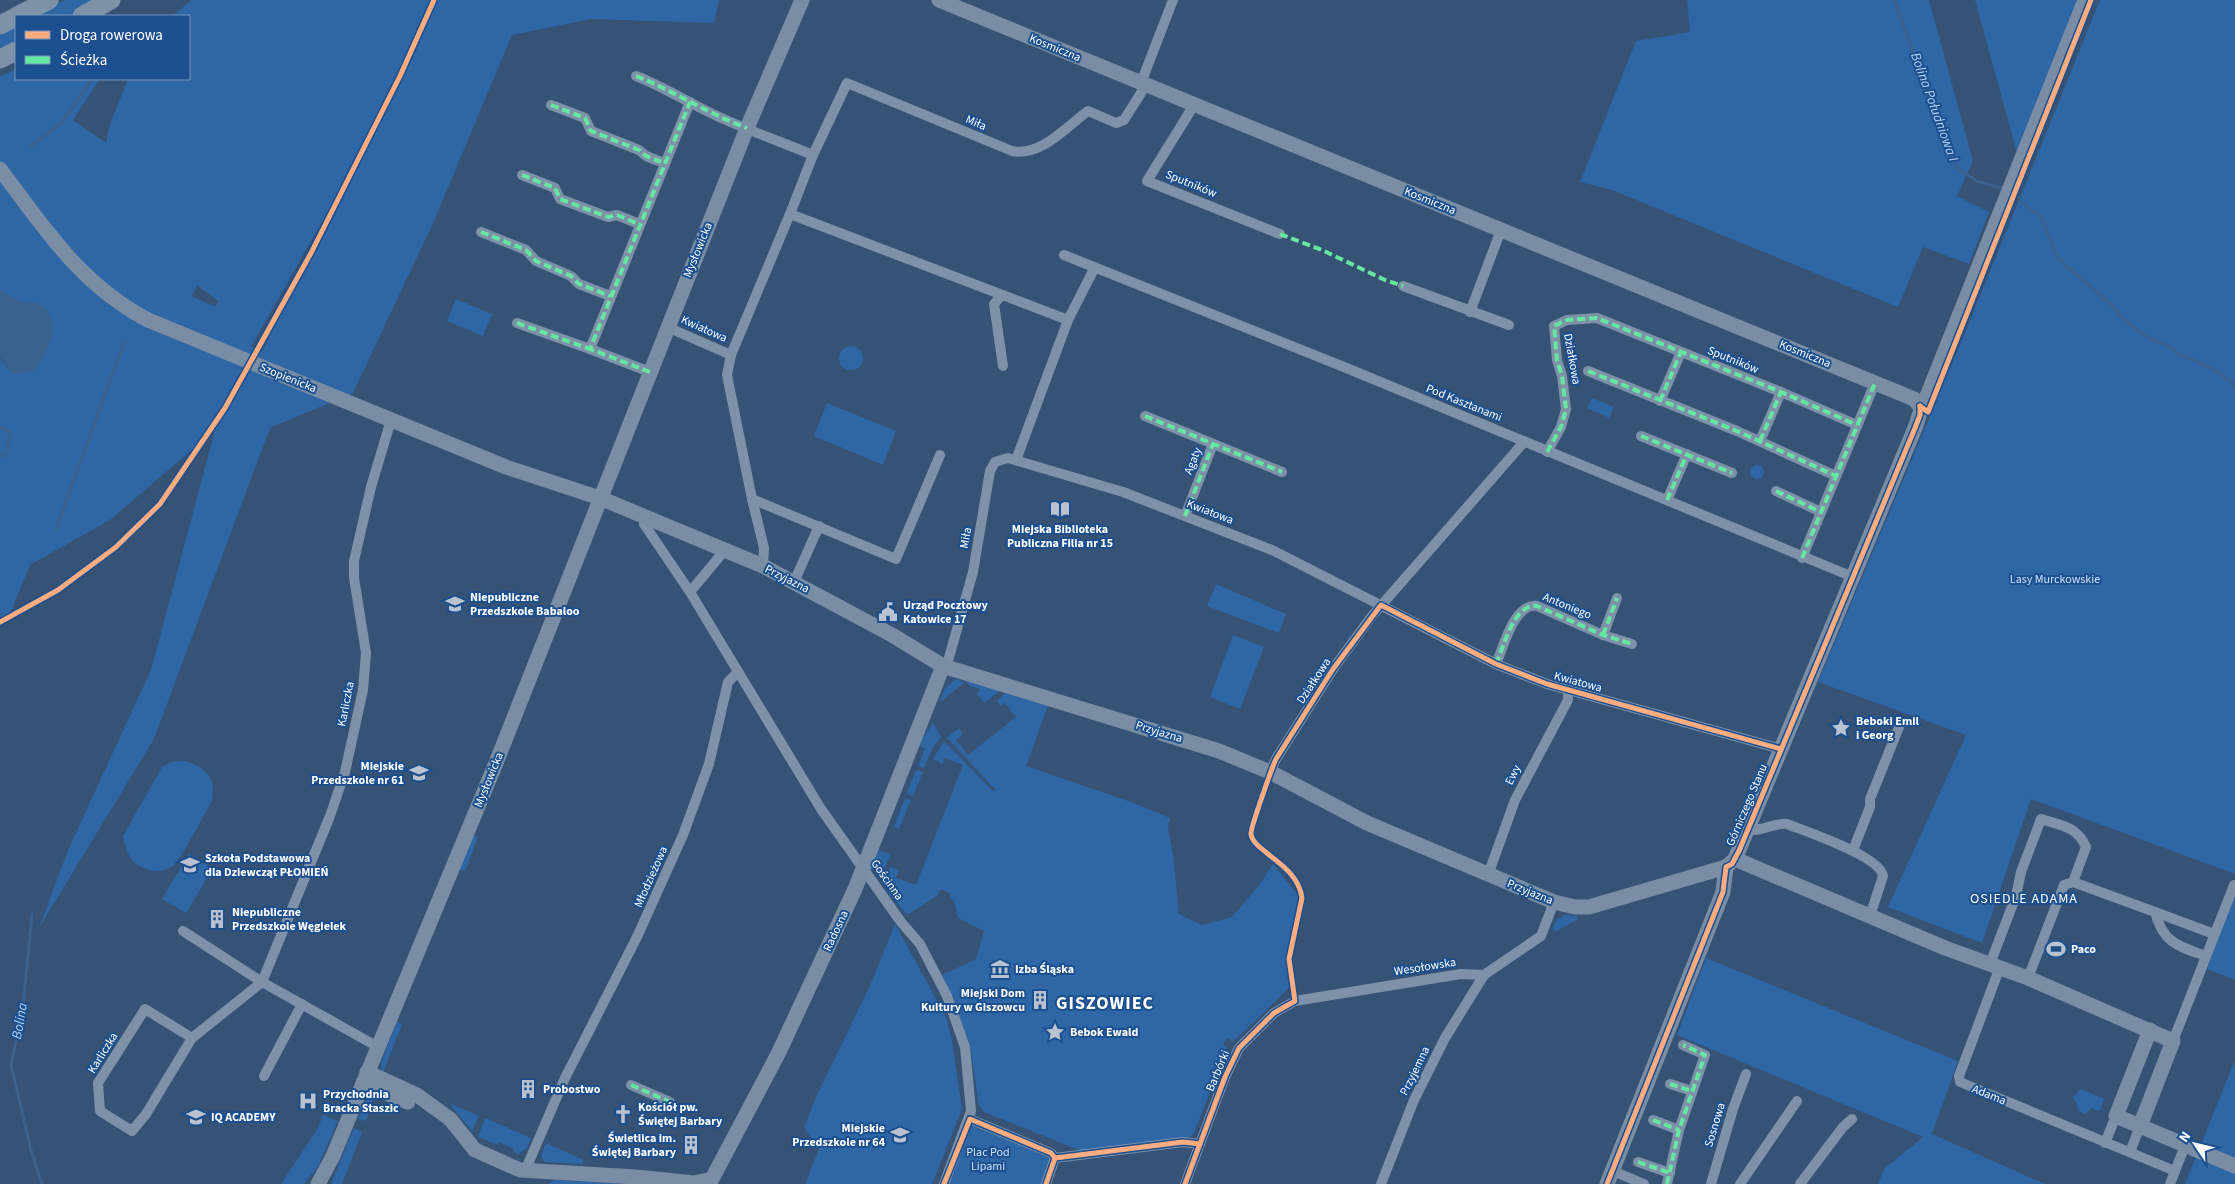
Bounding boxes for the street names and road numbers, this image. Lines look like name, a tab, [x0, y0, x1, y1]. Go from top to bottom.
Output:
street label: Kosmiczna	[1027, 30, 1083, 66]
street label: Miła	[963, 111, 989, 135]
street label: Sputników	[1163, 166, 1220, 202]
street label: Kosmiczna	[1402, 183, 1458, 219]
street label: Mysłowicka	[679, 220, 717, 280]
street label: Kwiatowa	[678, 311, 730, 347]
street label: Działkowa	[1559, 332, 1585, 386]
street label: Kosmiczna	[1777, 336, 1833, 372]
street label: Sputników	[1705, 342, 1762, 378]
street label: Szopienicka	[257, 359, 319, 397]
street label: Pod Kasztanami	[1423, 380, 1505, 426]
street label: Agaty	[1180, 445, 1206, 477]
street label: Kwiatowa	[1184, 495, 1236, 529]
street label: Miła	[956, 526, 976, 550]
street label: Przyjazna	[762, 560, 812, 598]
street label: Antoniego	[1540, 589, 1594, 623]
street label: Działkowa	[1293, 655, 1335, 707]
street label: Kwiatowa	[1552, 667, 1604, 697]
street label: Karliczka	[333, 680, 359, 728]
street label: Przyjazna	[1133, 717, 1185, 747]
street label: Mysłowicka	[470, 750, 508, 810]
street label: Górniczego Stanu	[1722, 761, 1772, 849]
street label: Ewy	[1501, 762, 1525, 788]
street label: Młodzieżowa	[630, 844, 672, 910]
street label: Gościnna	[867, 856, 907, 904]
street label: Przyjazna	[1504, 875, 1556, 909]
street label: Radosna	[819, 908, 853, 954]
street label: Wesołowska	[1393, 954, 1457, 980]
street label: Karliczka	[84, 1029, 122, 1077]
street label: Przyjemna	[1396, 1043, 1434, 1099]
street label: Barbórki	[1202, 1048, 1234, 1094]
street label: Adama	[1969, 1081, 2009, 1109]
street label: Sosnowa	[1700, 1101, 1730, 1149]

